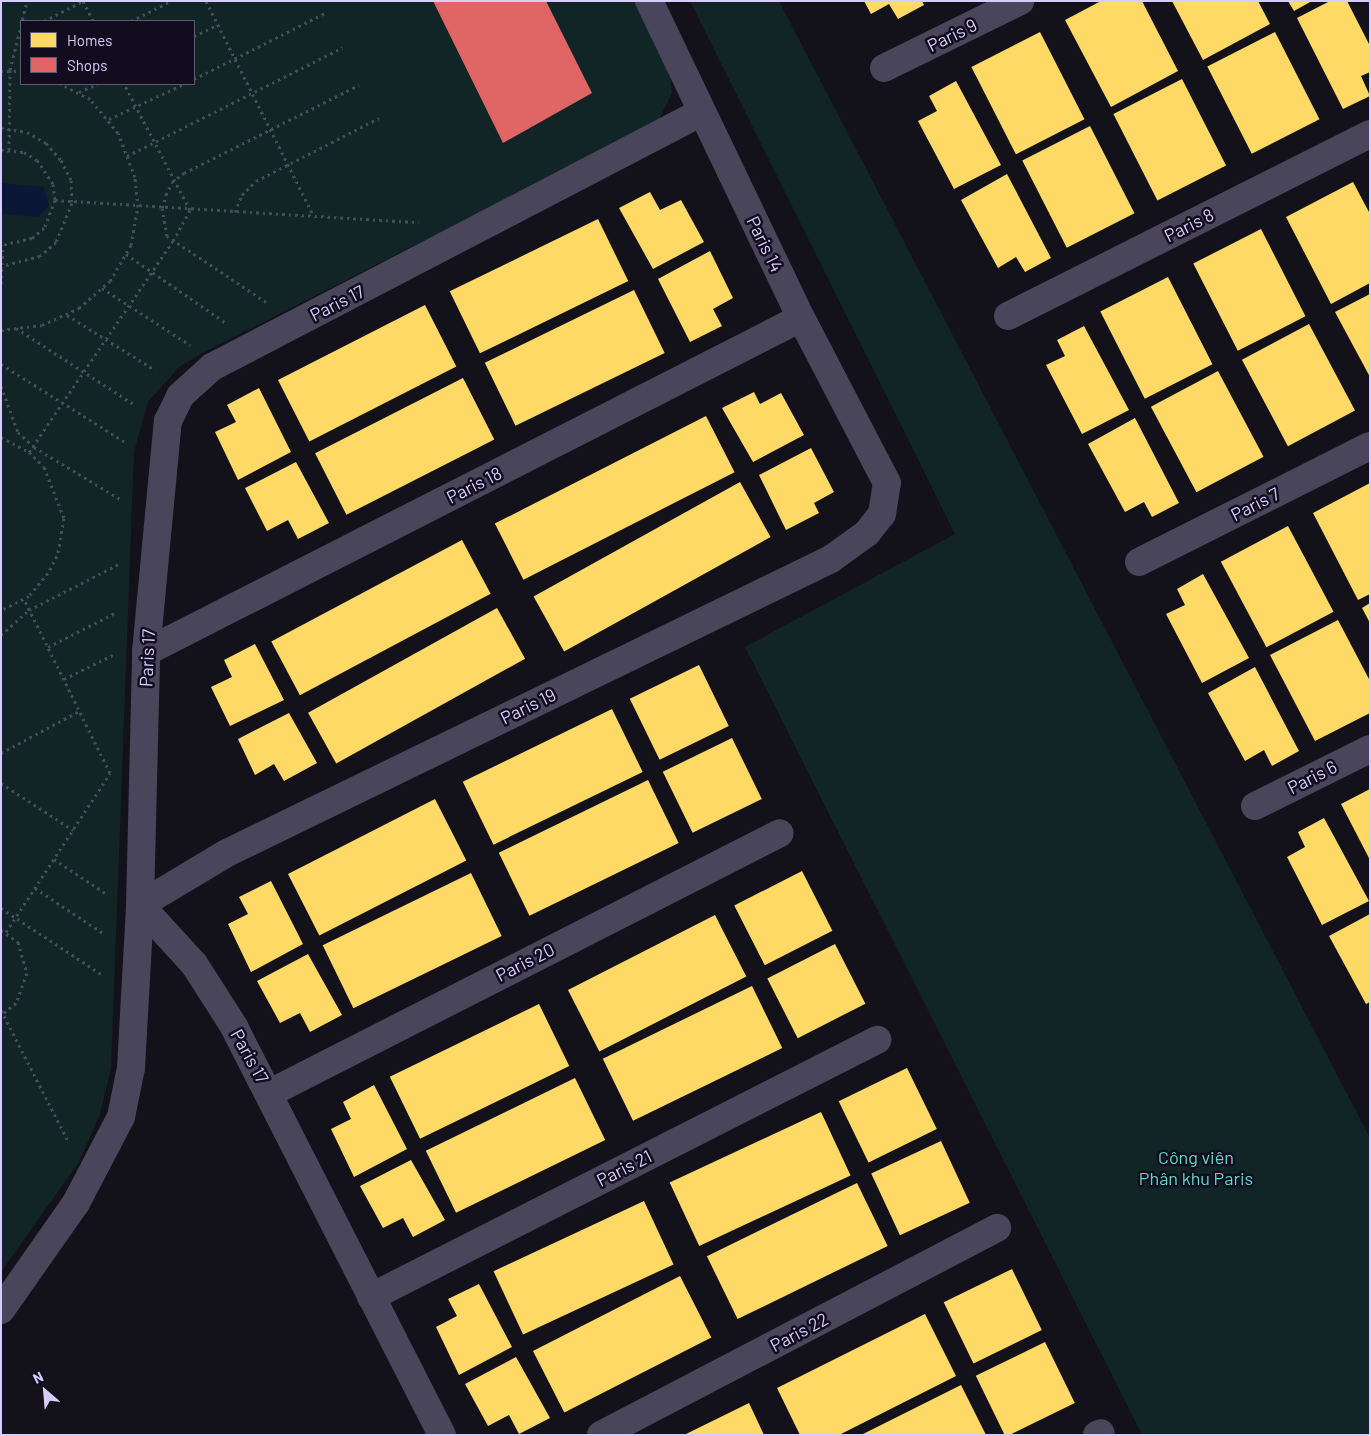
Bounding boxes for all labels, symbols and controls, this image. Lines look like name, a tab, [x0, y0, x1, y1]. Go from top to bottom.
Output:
street label: Paris 9	[924, 14, 980, 56]
legend	[20, 20, 195, 85]
text: Homes	[67, 31, 112, 49]
text: Shops	[67, 56, 107, 74]
street label: Paris 8	[1161, 203, 1217, 247]
street label: Paris 14	[742, 213, 788, 275]
street label: Paris 17	[306, 280, 368, 326]
street label: Paris 18	[443, 462, 505, 508]
street label: Paris 7	[1227, 483, 1283, 525]
street label: Paris 17	[135, 628, 159, 688]
street label: Paris 19	[497, 683, 559, 729]
street label: Paris 6	[1284, 755, 1340, 799]
street label: Paris 20	[492, 938, 558, 986]
street label: Paris 17	[226, 1025, 274, 1087]
street label: Paris 21	[593, 1145, 655, 1191]
park label: Công viên Phân khu Paris	[1139, 1147, 1253, 1190]
street label: Paris 22	[766, 1308, 832, 1356]
north arrow	[20, 1366, 70, 1416]
text: N	[30, 1368, 46, 1387]

